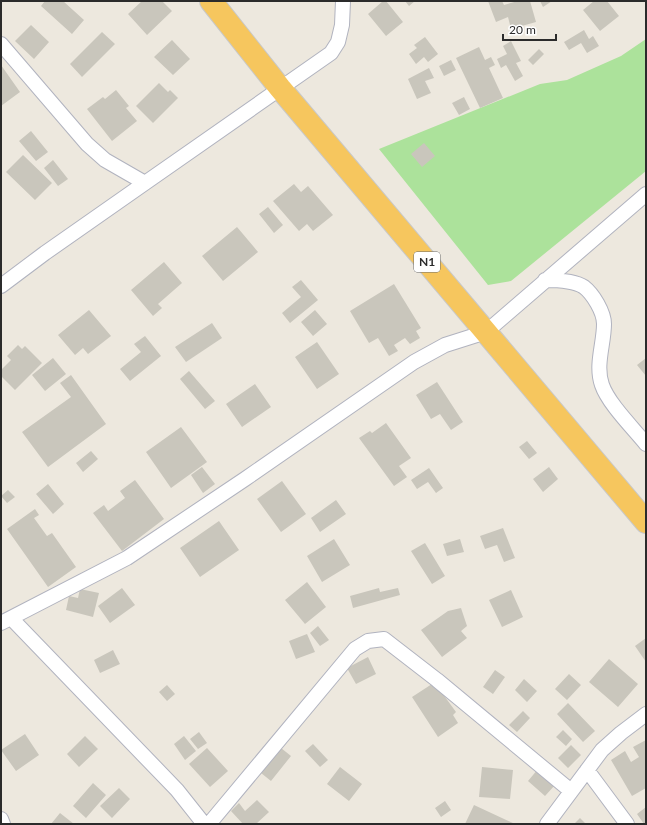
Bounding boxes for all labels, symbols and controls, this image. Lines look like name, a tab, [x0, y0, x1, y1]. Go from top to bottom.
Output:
scale bar	[503, 16, 556, 42]
text: 20 m	[509, 22, 536, 37]
road number: N1	[414, 252, 440, 272]

